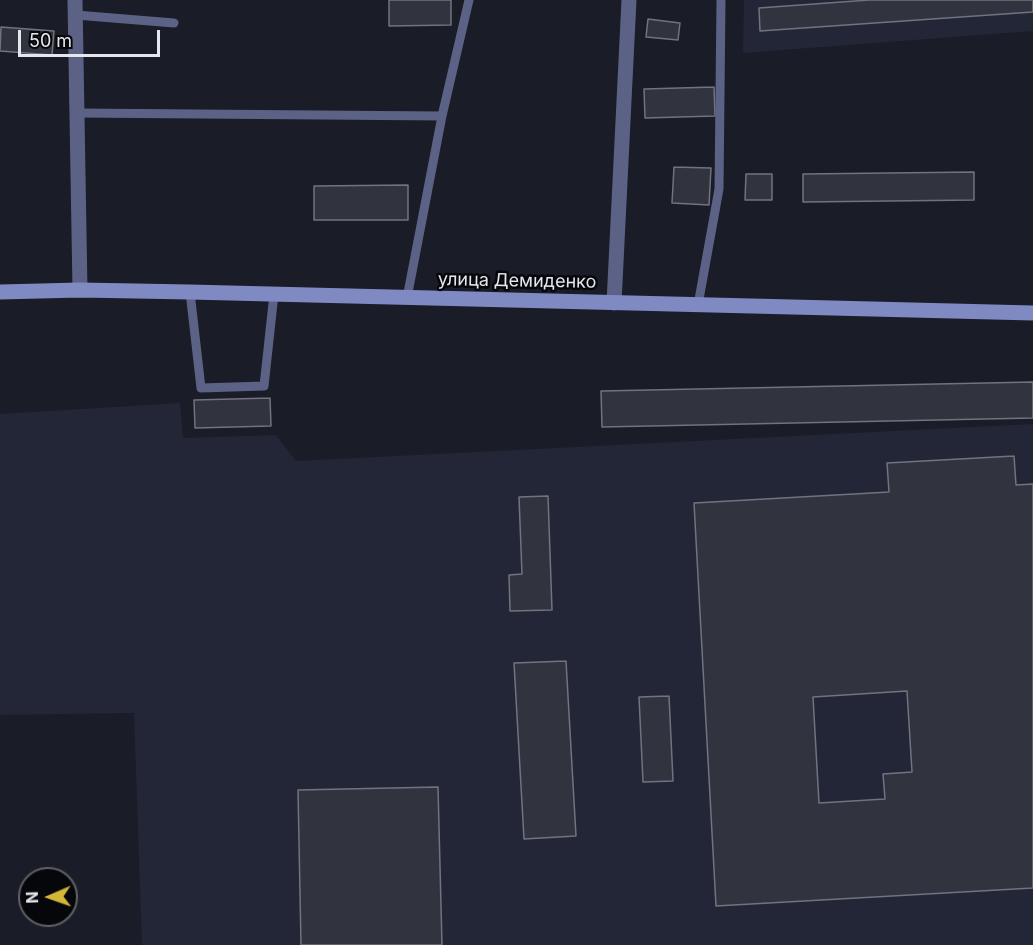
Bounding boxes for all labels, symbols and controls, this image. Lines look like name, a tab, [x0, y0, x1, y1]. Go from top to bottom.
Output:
scale bar	[21, 18, 164, 56]
text: 50 m	[29, 30, 72, 51]
street label: улица Демиденко	[438, 269, 596, 293]
north arrow	[18, 867, 78, 927]
text: N	[22, 891, 42, 904]

